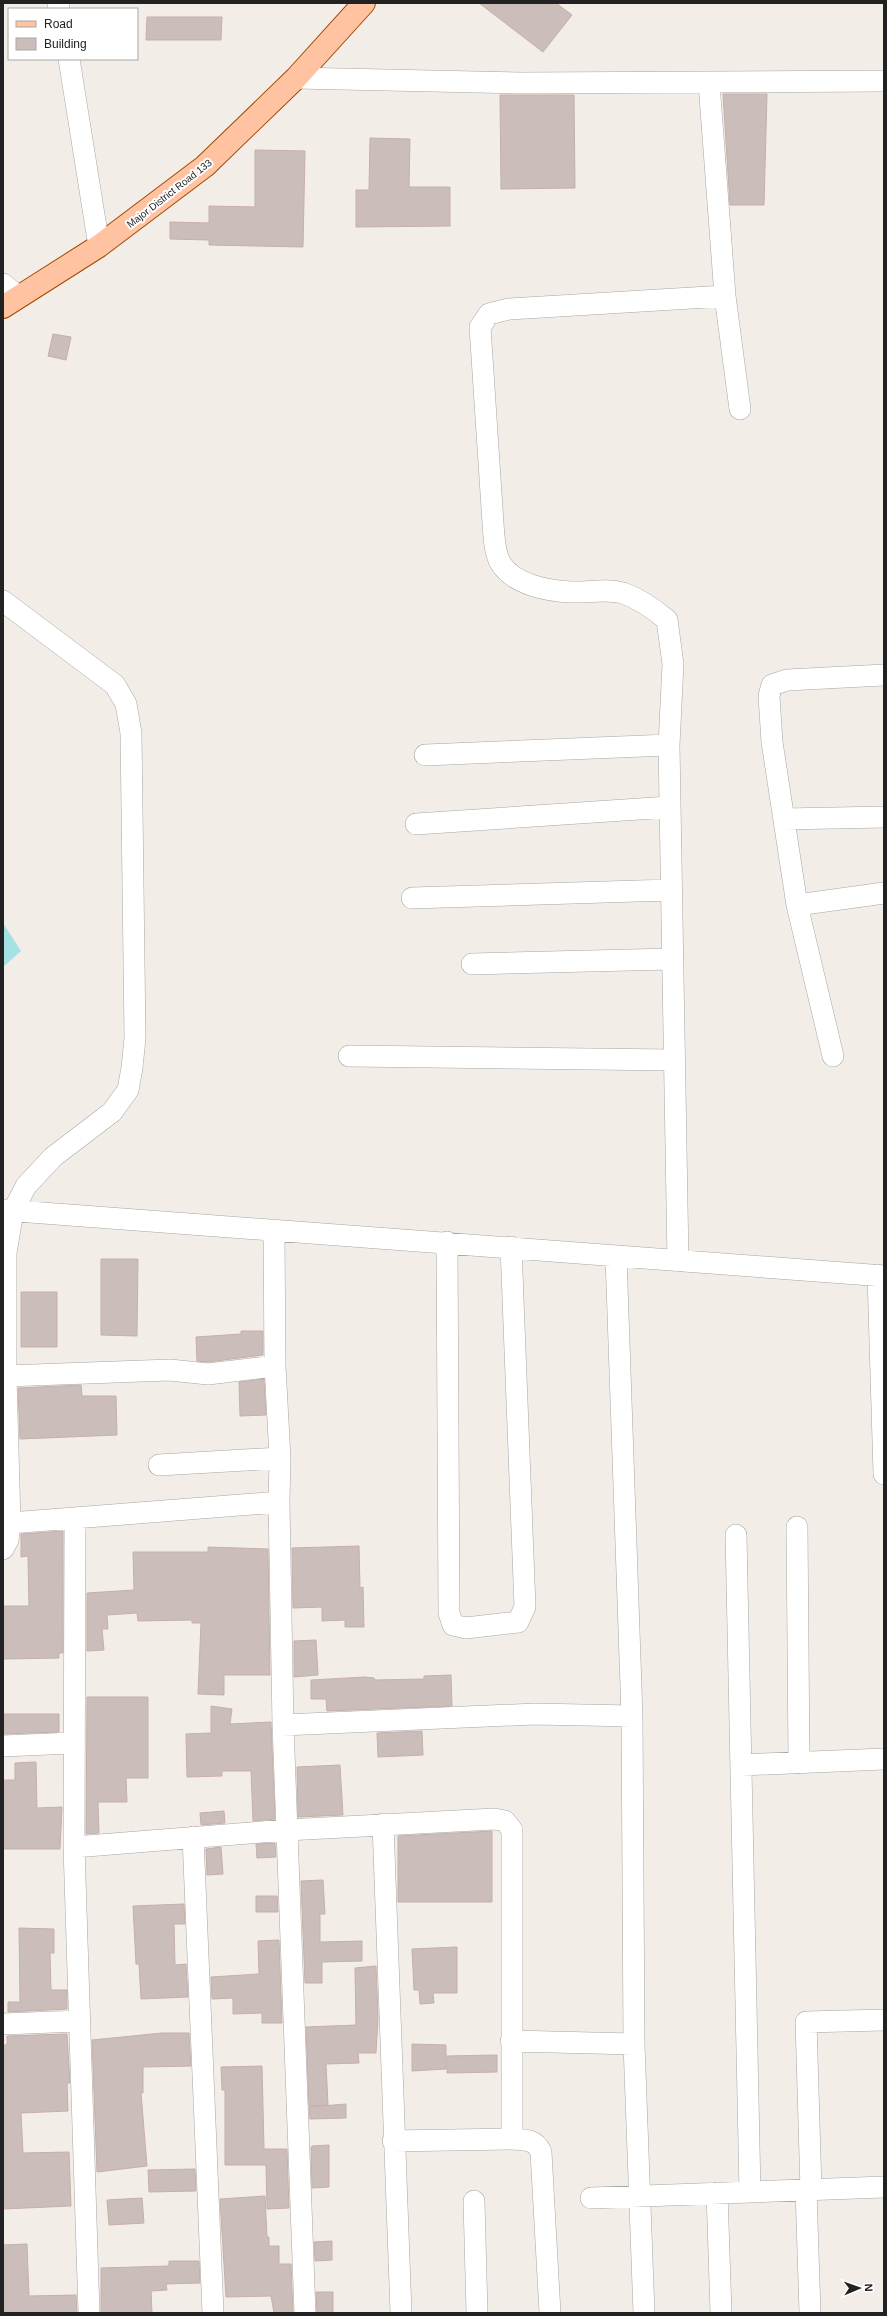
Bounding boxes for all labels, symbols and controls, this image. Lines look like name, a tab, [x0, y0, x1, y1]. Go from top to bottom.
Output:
legend	[8, 8, 138, 60]
text: Road	[44, 17, 73, 31]
text: Building	[44, 37, 87, 51]
street label: Major District Road 133	[125, 157, 214, 230]
north arrow	[839, 2268, 879, 2308]
text: N	[863, 2283, 875, 2292]

